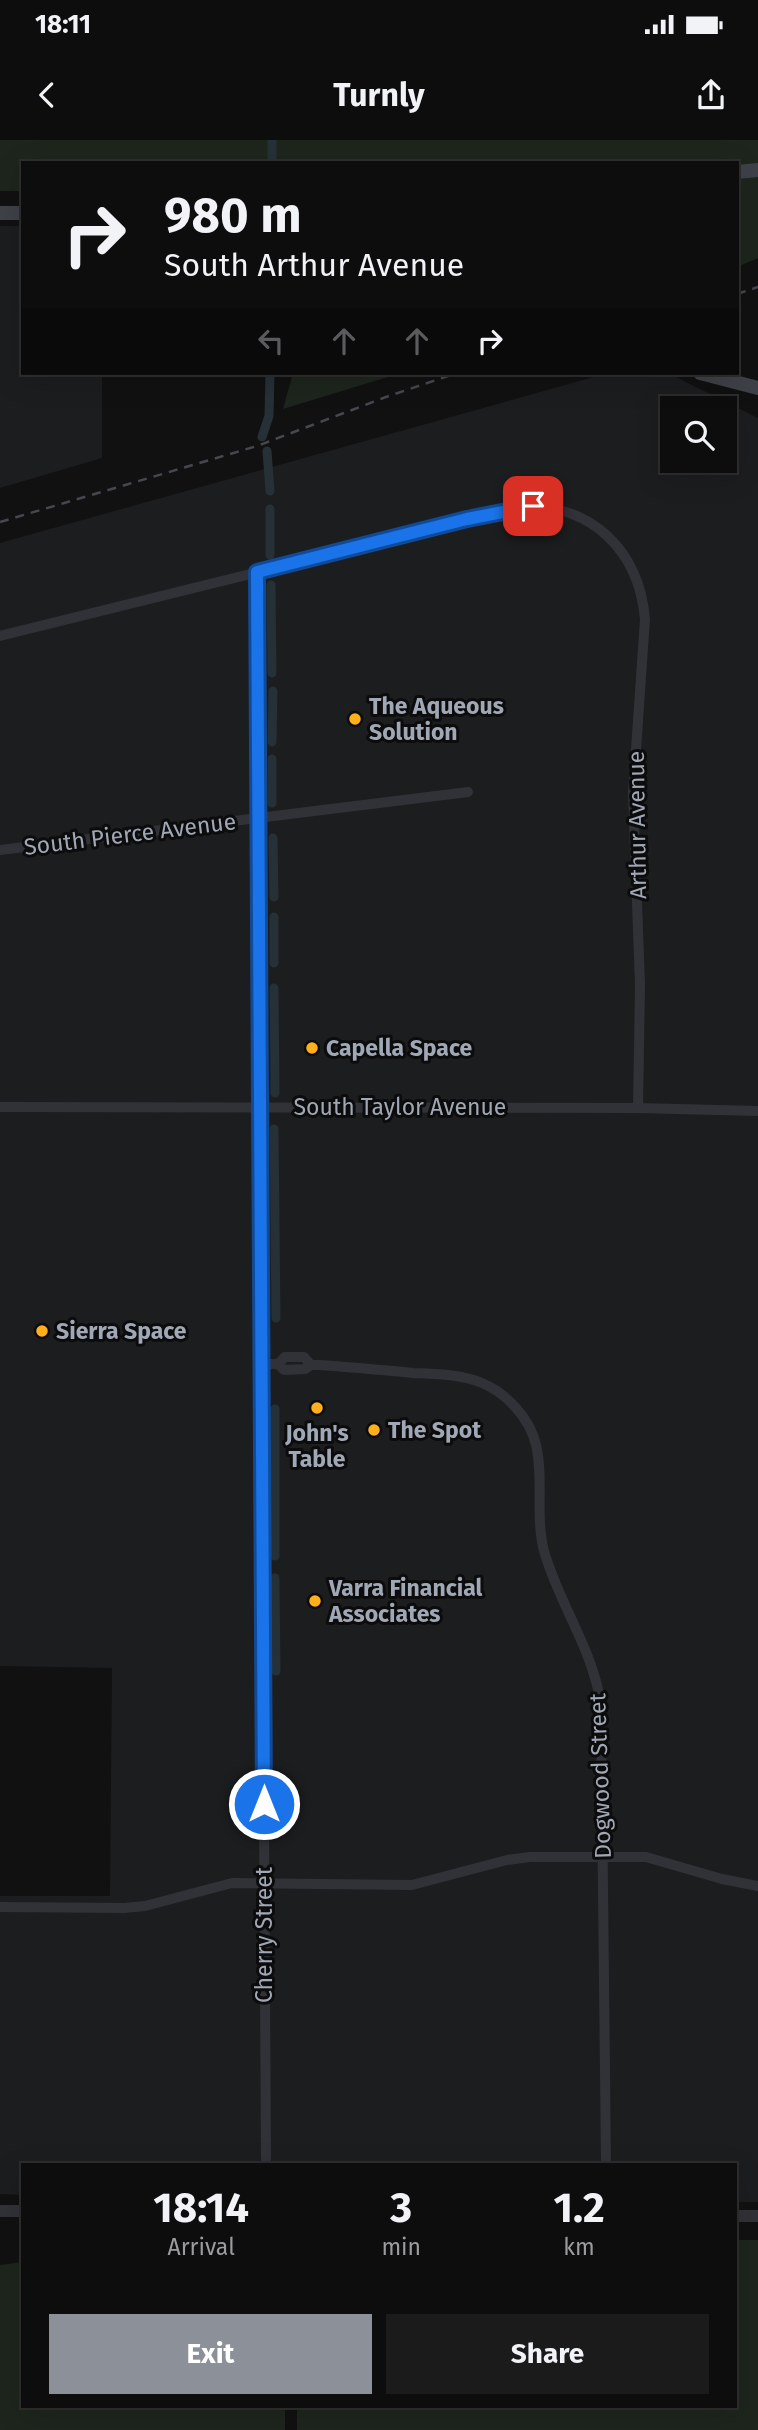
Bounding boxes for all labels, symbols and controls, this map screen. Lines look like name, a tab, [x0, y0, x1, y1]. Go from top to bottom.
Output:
text: 18:11	[35, 9, 91, 40]
icon: back	[28, 76, 66, 114]
text: Turnly	[333, 76, 425, 114]
icon: share	[692, 76, 730, 114]
text: 980 m	[164, 186, 302, 245]
icon: right	[49, 189, 140, 280]
text: South Arthur Avenue	[164, 246, 464, 284]
icon: left	[252, 322, 290, 360]
icon: ahead	[325, 322, 363, 360]
icon: ahead	[398, 322, 436, 360]
icon: right	[471, 322, 509, 360]
map controls	[660, 396, 737, 473]
button: search	[660, 396, 737, 473]
pin	[503, 476, 563, 536]
icon: arrive	[514, 487, 552, 525]
place label: The Aqueous Solution	[369, 692, 504, 746]
marker: The Aqueous Solution	[347, 711, 363, 727]
street label: Arthur Avenue	[622, 750, 652, 900]
street label: South Pierce Avenue	[22, 807, 238, 861]
place label: Capella Space	[326, 1034, 472, 1062]
marker: Capella Space	[304, 1040, 320, 1056]
street label: South Taylor Avenue	[294, 1093, 506, 1121]
place label: Sierra Space	[56, 1317, 187, 1345]
marker: Sierra Space	[34, 1323, 50, 1339]
marker: John's Table	[309, 1400, 325, 1416]
place label: The Spot	[388, 1416, 482, 1444]
place label: John's Table	[284, 1419, 349, 1473]
marker: The Spot	[366, 1422, 382, 1438]
place label: Varra Financial Associates	[328, 1574, 483, 1628]
marker: Varra Financial Associates	[307, 1593, 323, 1609]
street label: Dogwood Street	[583, 1692, 617, 1859]
position arrow	[227, 1767, 301, 1841]
street label: Cherry Street	[250, 1866, 278, 2003]
text: 18:14	[153, 2183, 249, 2233]
text: 3	[390, 2183, 412, 2233]
text: 1.2	[553, 2183, 605, 2233]
text: Arrival	[168, 2233, 235, 2261]
text: min	[381, 2233, 421, 2261]
text: km	[563, 2233, 595, 2261]
button: Exit	[49, 2314, 372, 2394]
button: Share	[386, 2314, 709, 2394]

